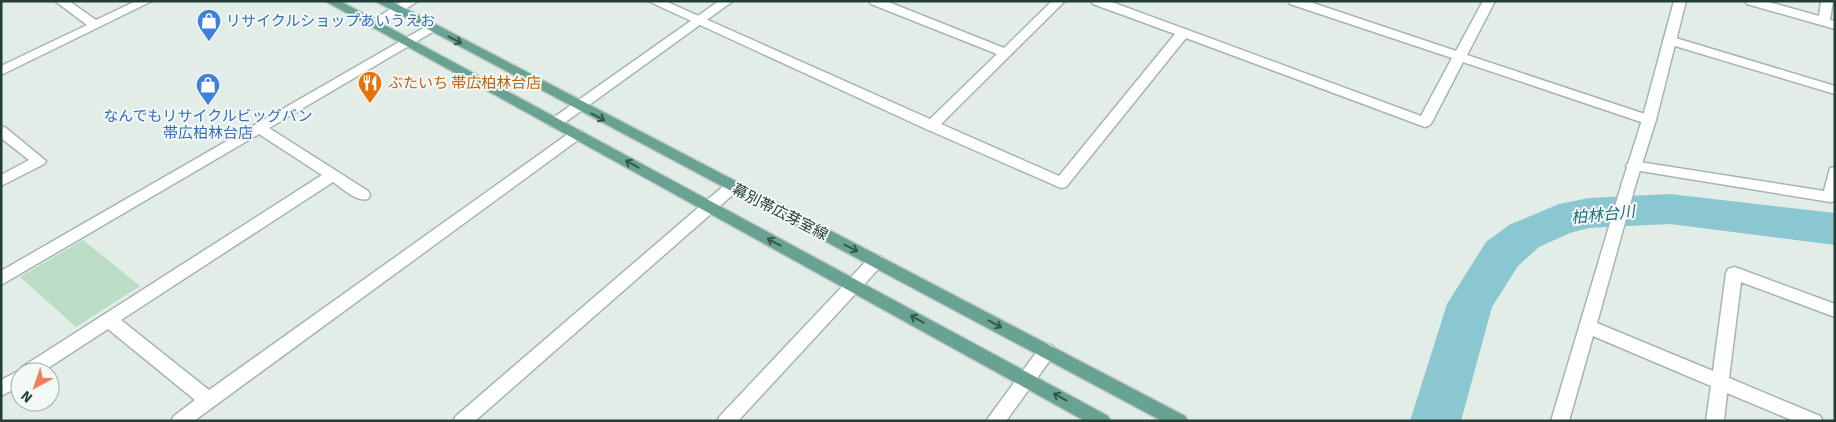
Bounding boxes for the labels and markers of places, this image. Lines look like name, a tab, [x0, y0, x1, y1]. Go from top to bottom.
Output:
shop icon: リサイクルショップあいうえお	[196, 8, 222, 42]
place label: リサイクルショップあいうえお	[226, 12, 435, 30]
restaurant icon: ぶたいち 帯広柏林台店	[357, 70, 383, 104]
shop icon: なんでもリサイクルビッグバン 帯広柏林台店	[195, 72, 221, 106]
place label: ぶたいち 帯広柏林台店	[388, 74, 541, 92]
place label: なんでもリサイクルビッグバン 帯広柏林台店	[103, 107, 313, 142]

